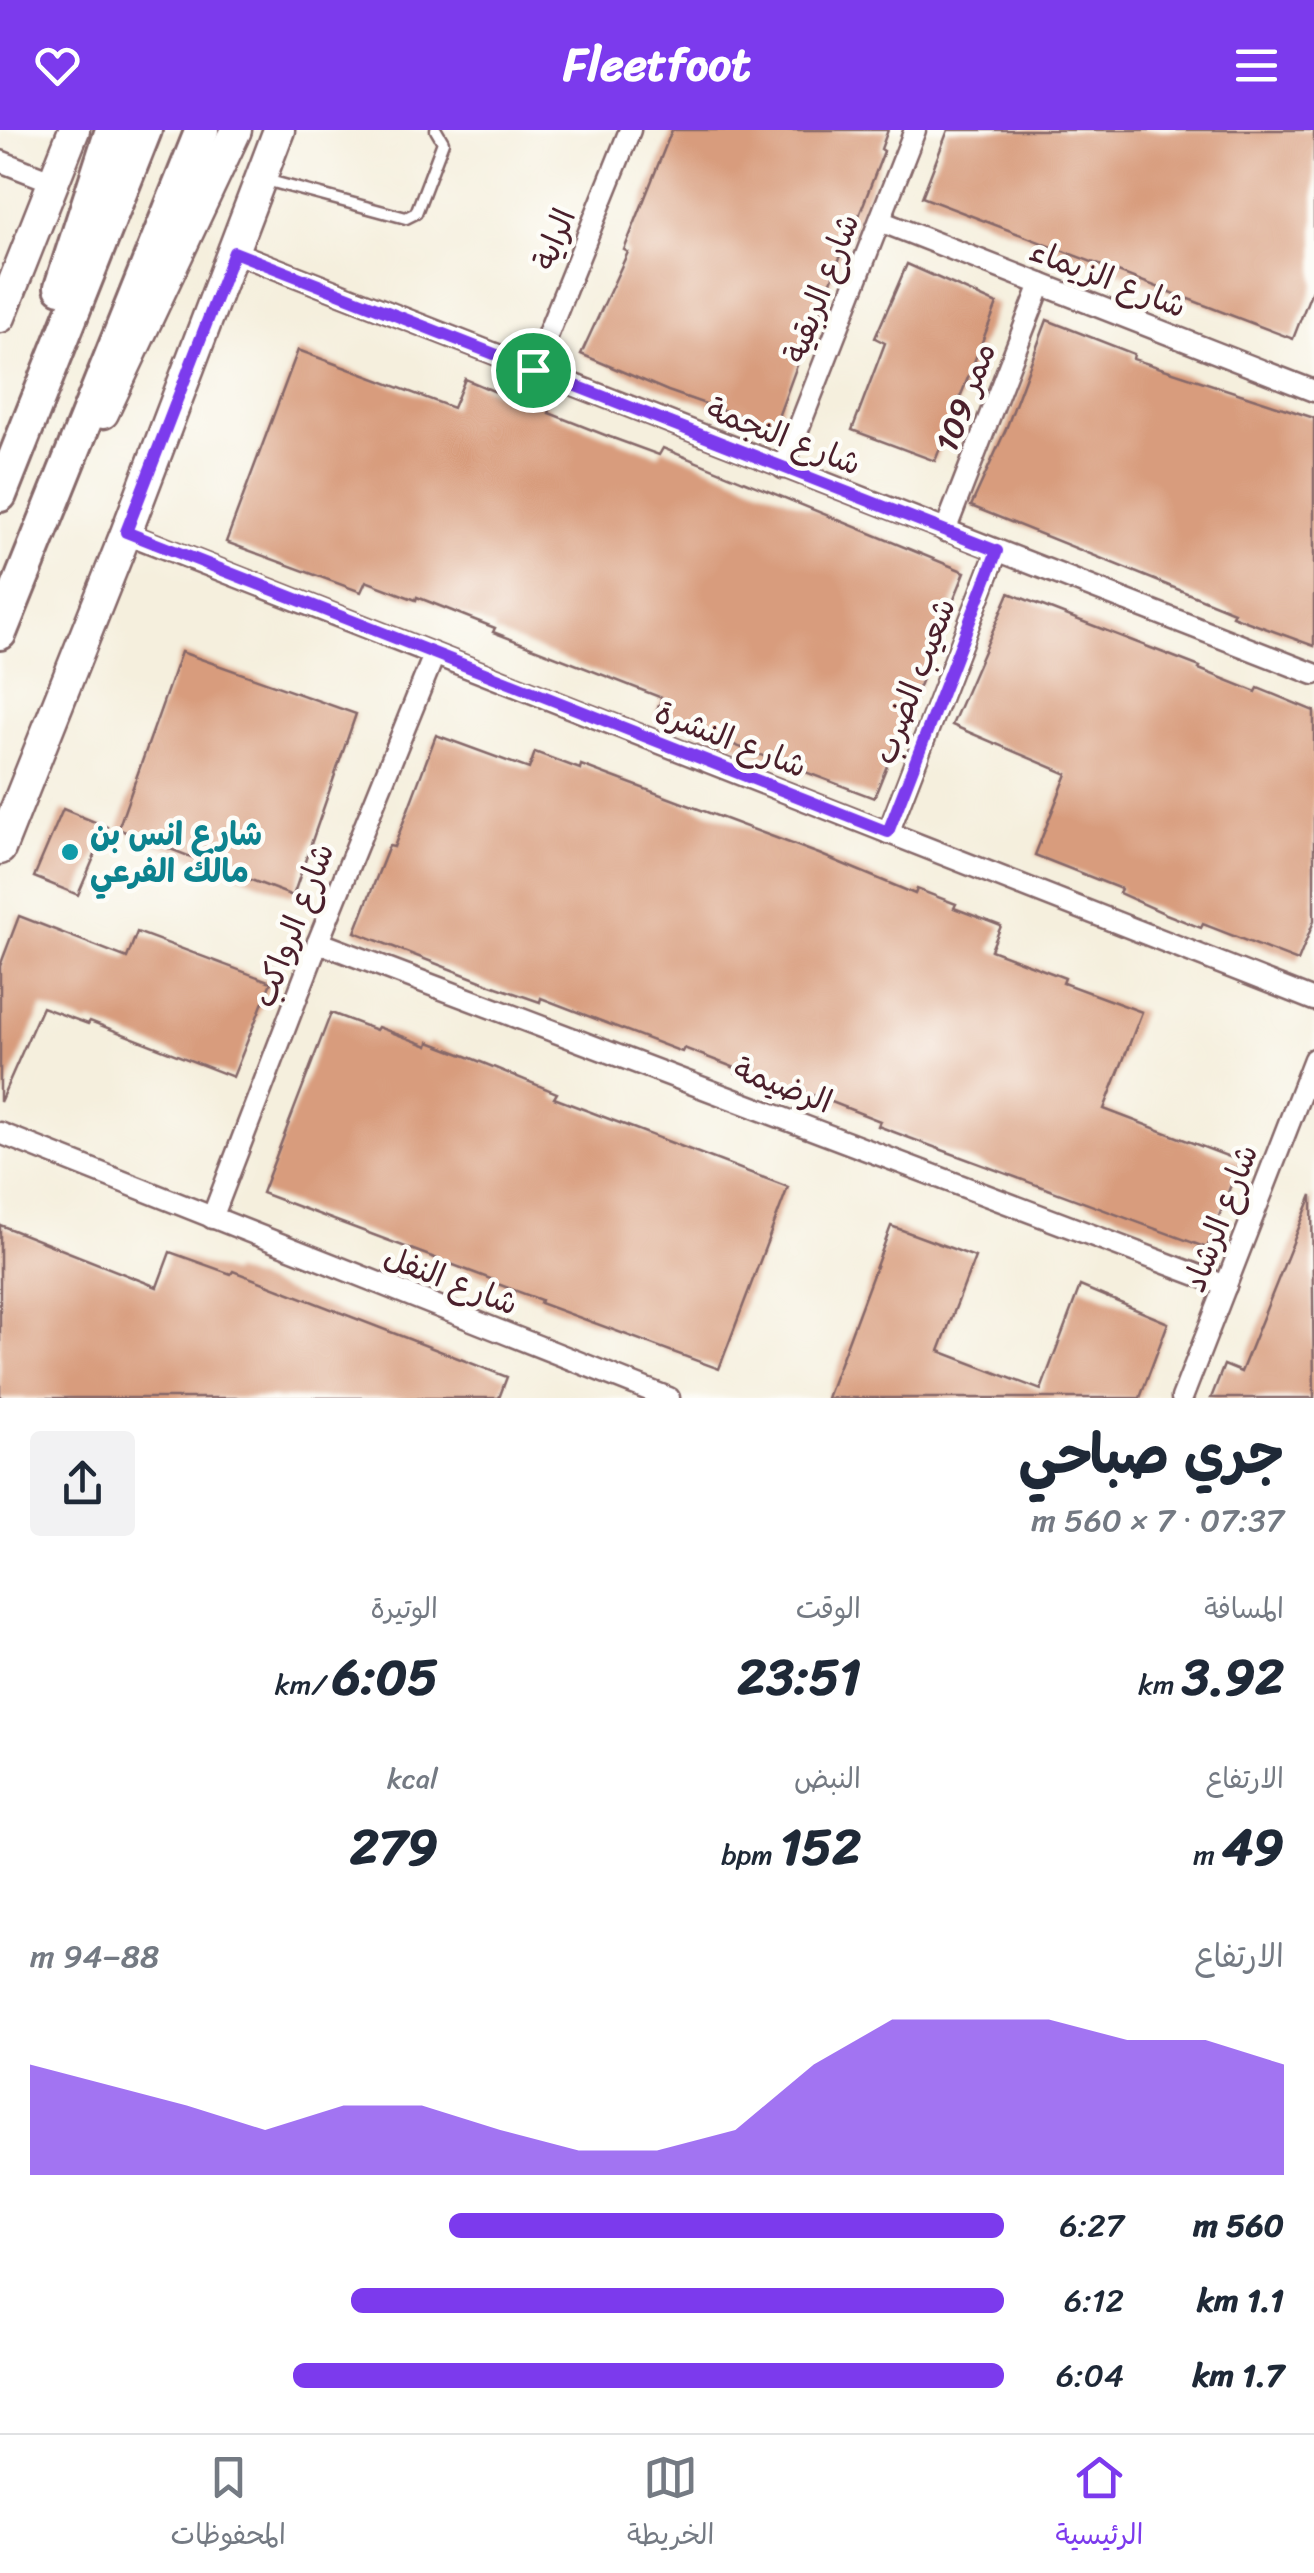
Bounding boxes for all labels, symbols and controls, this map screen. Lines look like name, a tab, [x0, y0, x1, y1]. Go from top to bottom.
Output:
text: Fleetfoot	[563, 25, 751, 105]
icon: heart	[30, 38, 85, 93]
icon: menu	[1229, 38, 1284, 93]
street label: الراية	[516, 199, 593, 279]
street label: شارع الربقية	[767, 205, 876, 372]
street label: شارع الزيماء	[1021, 222, 1195, 335]
pin	[491, 328, 576, 413]
street label: ممر 109	[918, 334, 1012, 461]
icon: arrive	[506, 343, 561, 398]
street label: شارع النجمة	[698, 381, 870, 492]
street label: شعيب الضرب	[857, 589, 972, 773]
street label: شارع النشرة	[646, 684, 815, 795]
place label: شارع انس بن مالك الفرعي	[90, 806, 262, 900]
street label: شارع الرواكب	[236, 834, 351, 1016]
marker: شارع انس بن مالك الفرعي	[59, 841, 81, 863]
street label: الرضيمة	[725, 1041, 841, 1130]
street label: شارع الرشاد	[1166, 1136, 1275, 1301]
street label: شارع النفل	[375, 1229, 527, 1332]
text: جري صباحي	[1019, 1406, 1284, 1503]
button: share	[30, 1431, 135, 1536]
text: 07:37 · 7 × 560 m	[1031, 1492, 1284, 1549]
text: الوتيرة	[370, 1584, 438, 1633]
text: الوقت	[796, 1584, 861, 1633]
text: المسافة	[1204, 1584, 1284, 1633]
text: 6:05	[332, 1633, 438, 1722]
text: 23:51	[738, 1633, 861, 1722]
text: 3.92	[1182, 1633, 1284, 1722]
text: /km	[275, 1660, 332, 1709]
text: km	[1138, 1660, 1182, 1709]
text: kcal	[387, 1754, 438, 1803]
text: النبض	[794, 1754, 861, 1803]
text: الارتفاع	[1205, 1754, 1284, 1803]
text: 279	[350, 1803, 438, 1892]
text: 152	[780, 1803, 861, 1892]
text: 49	[1222, 1803, 1284, 1892]
text: bpm	[721, 1830, 780, 1879]
text: m	[1193, 1830, 1222, 1879]
text: 88–94 m	[30, 1928, 159, 1985]
text: الارتفاع	[1194, 1928, 1284, 1985]
text: 6:27	[1059, 2197, 1124, 2254]
text: 560 m	[1193, 2197, 1284, 2254]
text: 6:12	[1064, 2272, 1124, 2329]
text: 1.1 km	[1197, 2272, 1284, 2329]
text: 6:04	[1056, 2347, 1124, 2404]
text: 1.7 km	[1192, 2347, 1284, 2404]
tab: المحفوظات	[171, 2450, 286, 2559]
tab: الخريطة	[627, 2450, 714, 2559]
tab: الرئيسية	[1056, 2450, 1143, 2559]

